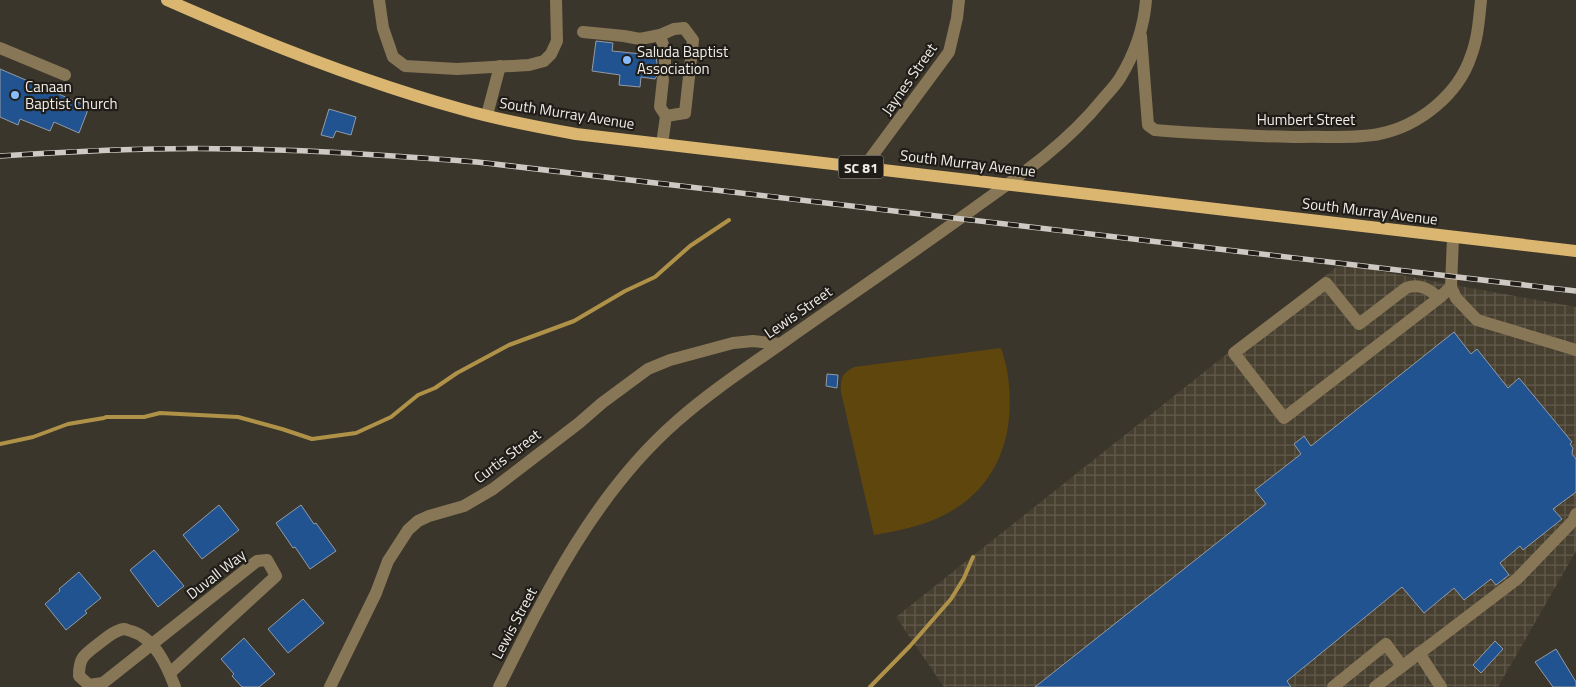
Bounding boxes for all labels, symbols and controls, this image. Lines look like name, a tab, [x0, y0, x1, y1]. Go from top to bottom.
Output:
street label: Jaynes Street	[876, 38, 943, 120]
place label: Saluda Baptist Association	[637, 40, 729, 80]
marker: Saluda Baptist Association	[621, 54, 633, 66]
place label: Canaan Baptist Church	[25, 75, 118, 115]
marker: Canaan Baptist Church	[9, 89, 21, 101]
street label: South Murray Avenue	[498, 91, 636, 135]
street label: Humbert Street	[1257, 108, 1356, 131]
street label: South Murray Avenue	[899, 143, 1037, 183]
road number: SC 81	[838, 156, 884, 178]
street label: South Murray Avenue	[1301, 191, 1439, 231]
street label: Lewis Street	[759, 280, 837, 344]
street label: Curtis Street	[469, 423, 546, 489]
street label: Duvall Way	[181, 543, 251, 605]
street label: Lewis Street	[485, 582, 543, 663]

